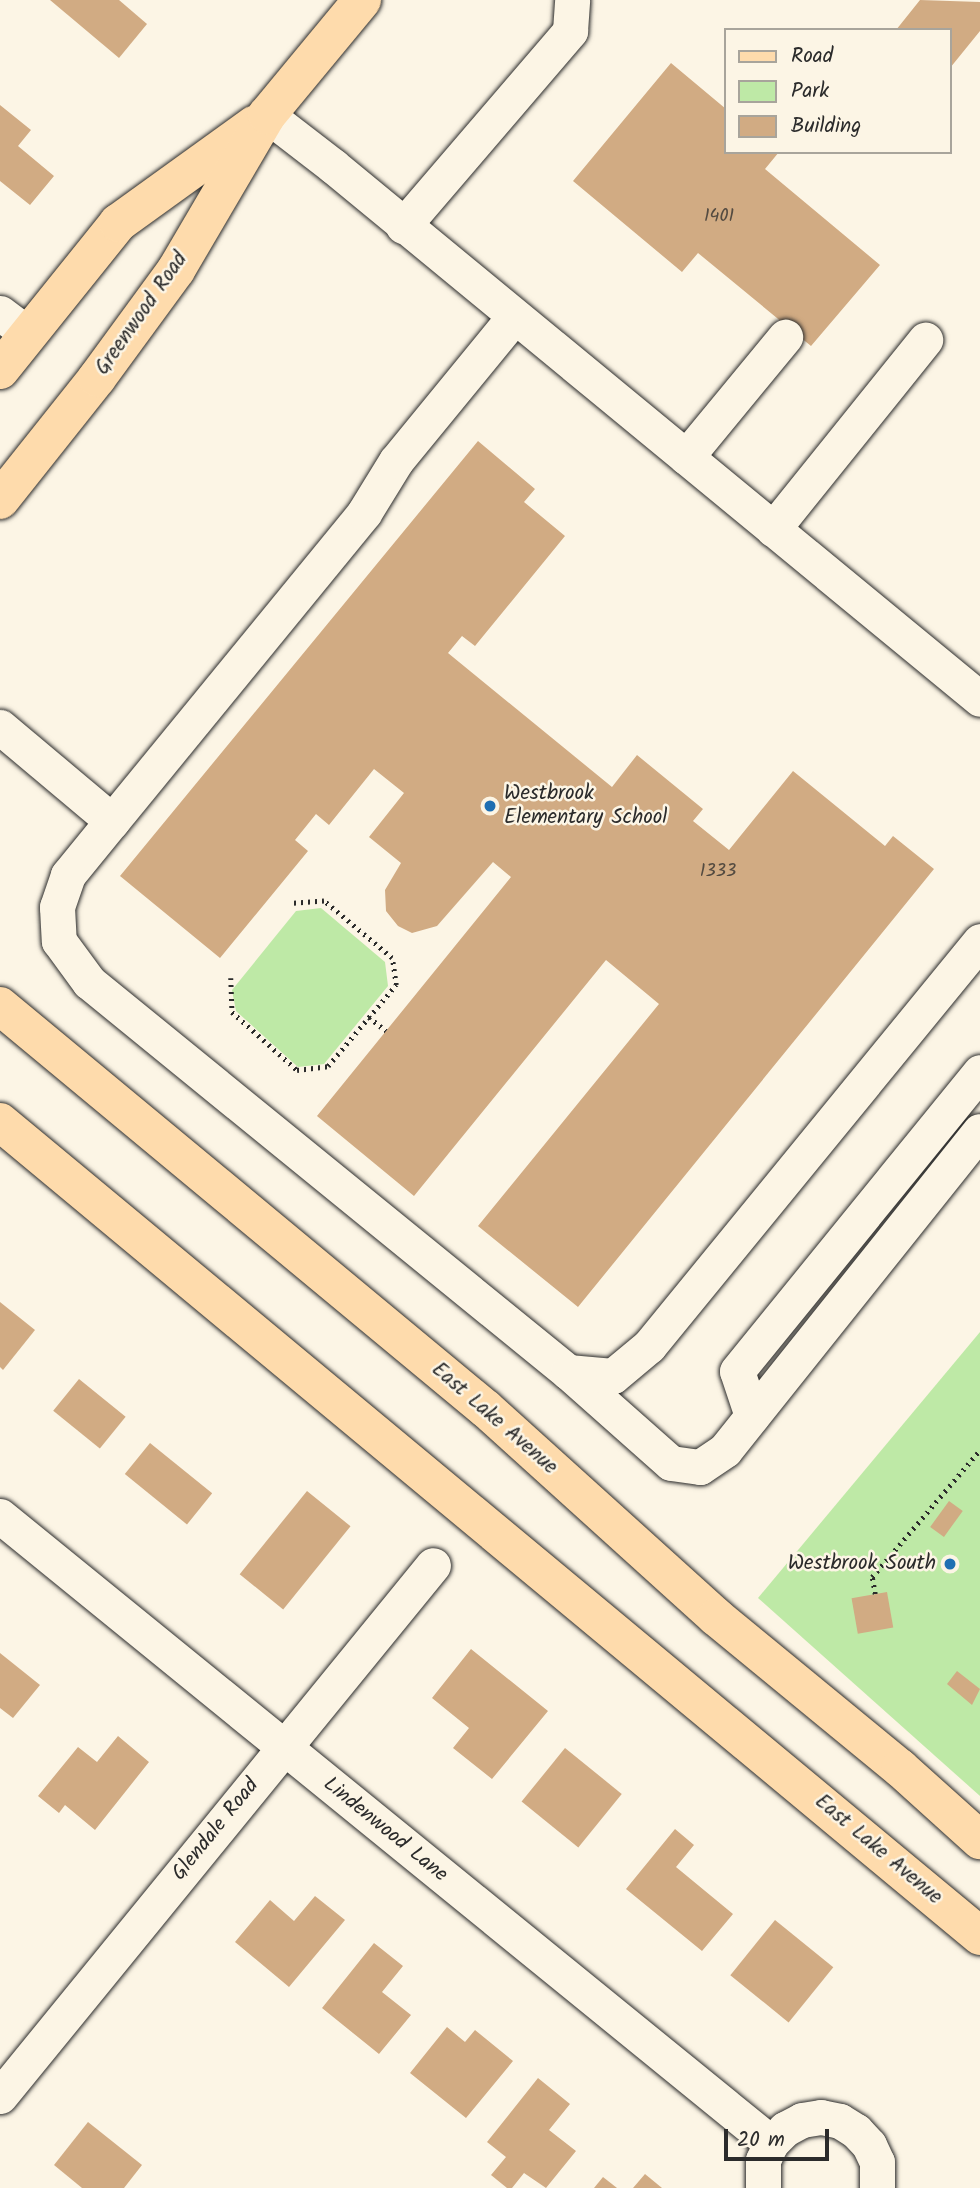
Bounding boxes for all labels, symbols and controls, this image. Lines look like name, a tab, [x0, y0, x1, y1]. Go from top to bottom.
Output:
legend	[724, 28, 952, 154]
text: Road	[791, 40, 833, 73]
text: Park	[791, 75, 829, 108]
text: Building	[791, 110, 861, 143]
house number: 1401	[704, 206, 734, 228]
street label: Greenwood Road	[90, 248, 194, 380]
place label: Westbrook Elementary School	[504, 781, 667, 831]
marker: Westbrook Elementary School	[482, 798, 498, 814]
house number: 1333	[700, 861, 736, 883]
street label: East Lake Avenue	[426, 1358, 562, 1480]
place label: Westbrook South	[788, 1551, 936, 1577]
marker: Westbrook South	[942, 1556, 958, 1572]
street label: Lindenwood Lane	[318, 1772, 452, 1888]
street label: Glendale Road	[167, 1774, 265, 1886]
street label: East Lake Avenue	[809, 1789, 947, 1911]
scale bar	[728, 2114, 833, 2158]
text: 20 m	[737, 2124, 785, 2157]

